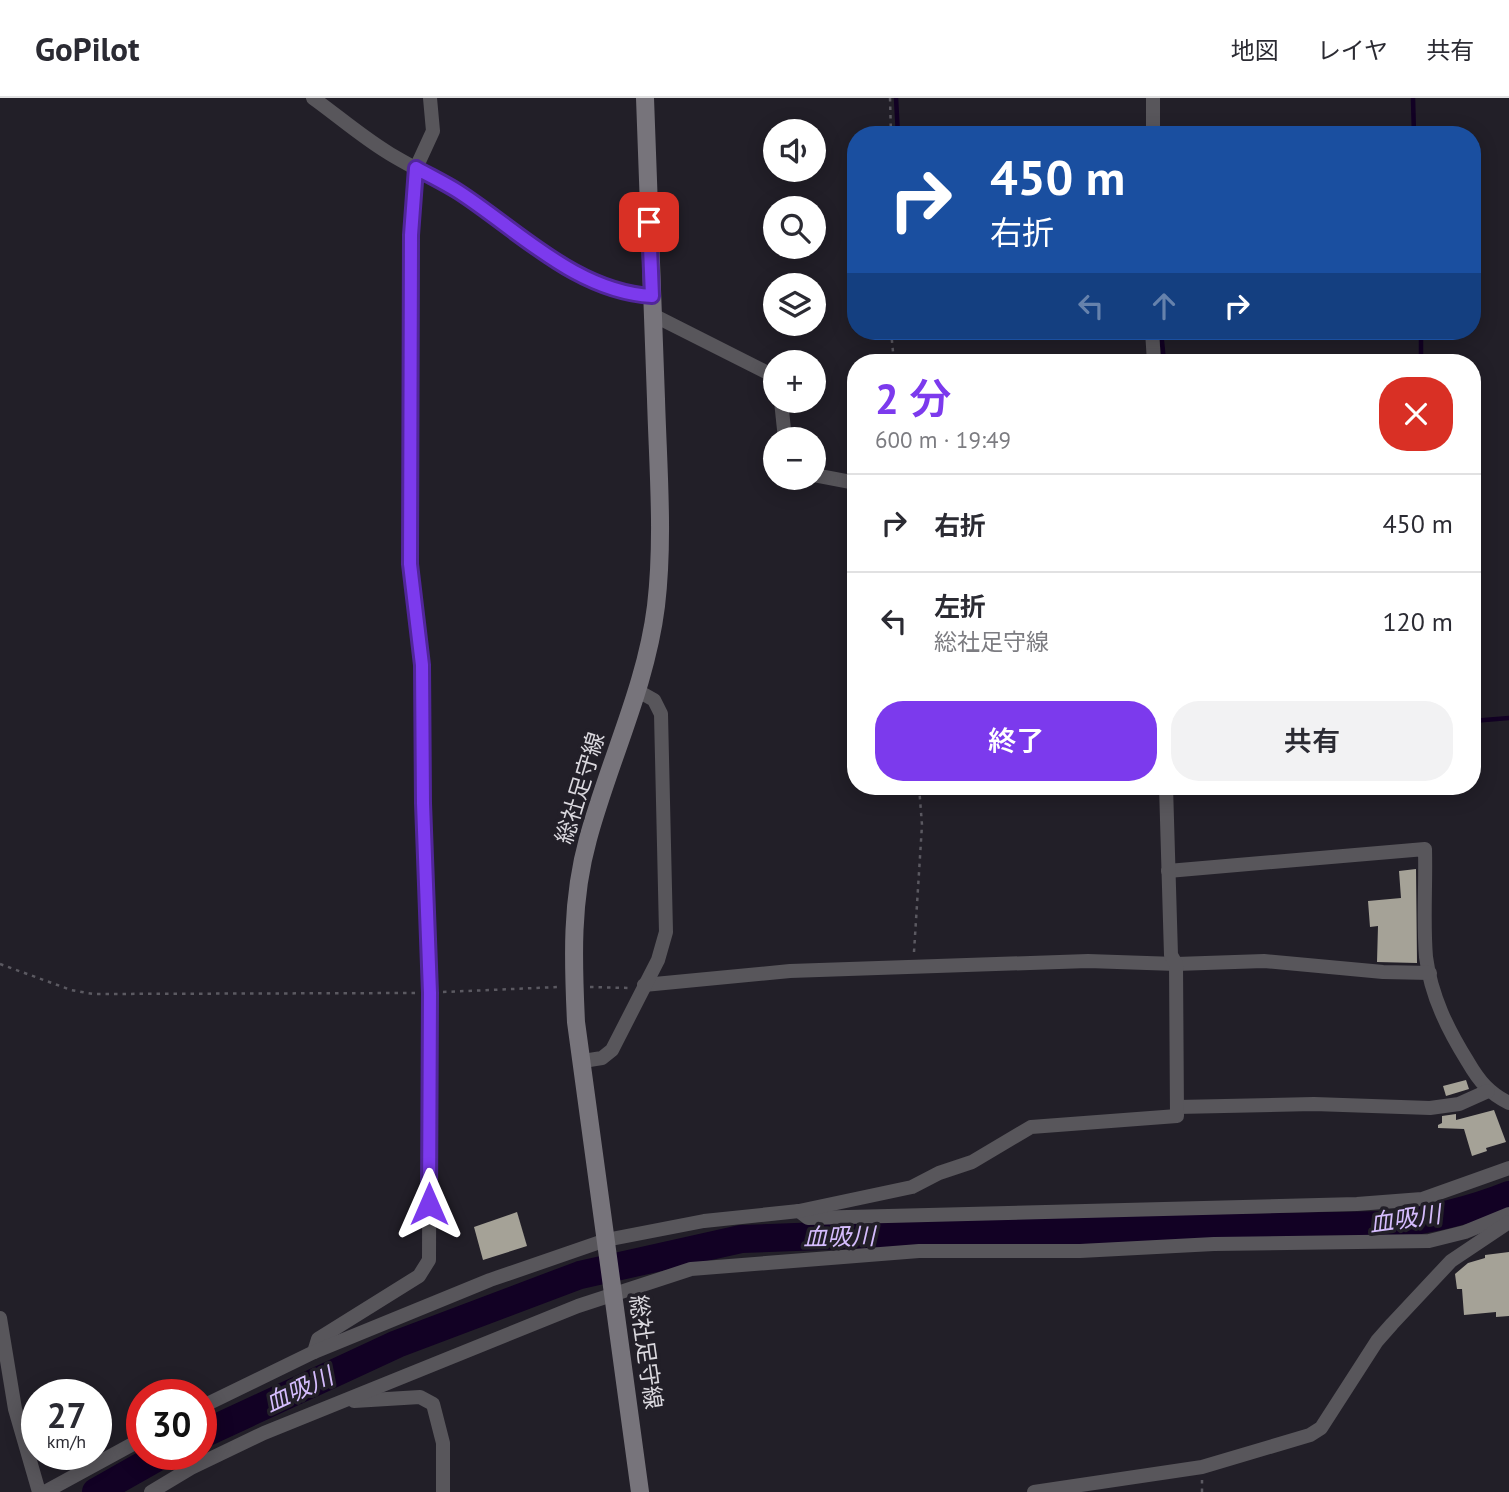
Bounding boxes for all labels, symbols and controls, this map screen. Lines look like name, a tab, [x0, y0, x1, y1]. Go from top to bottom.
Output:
text: GoPilot	[35, 27, 140, 70]
text: 地図	[1231, 35, 1279, 66]
text: レイヤ	[1317, 35, 1388, 66]
text: 共有	[1426, 35, 1474, 66]
map controls	[763, 119, 826, 490]
button: sound	[763, 119, 826, 182]
text: 450 m	[990, 145, 1125, 209]
icon: right	[875, 154, 966, 245]
pin	[619, 192, 679, 252]
button: search	[763, 196, 826, 259]
icon: arrive	[630, 203, 668, 241]
text: 右折	[990, 211, 1054, 253]
button: layers	[763, 273, 826, 336]
icon: left	[1072, 287, 1110, 325]
icon: ahead	[1145, 287, 1183, 325]
icon: right	[1218, 287, 1256, 325]
button: +	[763, 350, 826, 413]
text: 2 分	[875, 371, 951, 426]
button: close	[1379, 377, 1453, 451]
text: 600 m · 19:49	[875, 425, 1011, 454]
button: −	[763, 427, 826, 490]
icon: right	[875, 504, 913, 542]
text: 450 m	[1382, 507, 1453, 540]
text: 右折	[934, 509, 986, 542]
text: 左折	[934, 590, 986, 623]
icon: left	[875, 602, 913, 640]
text: 120 m	[1382, 605, 1453, 638]
text: 総社足守線	[934, 627, 1049, 656]
button: 終了	[875, 701, 1157, 781]
button: 共有	[1171, 701, 1453, 781]
street label: 総社足守線	[549, 729, 610, 847]
position arrow	[392, 1167, 466, 1241]
water label: 血吸川	[1367, 1198, 1446, 1239]
water label: 血吸川	[803, 1220, 878, 1253]
street label: 総社足守線	[624, 1293, 669, 1411]
water label: 血吸川	[260, 1359, 341, 1419]
speed limit sign: 30	[126, 1379, 217, 1470]
text: 27	[47, 1392, 86, 1438]
text: km/h	[47, 1430, 86, 1453]

